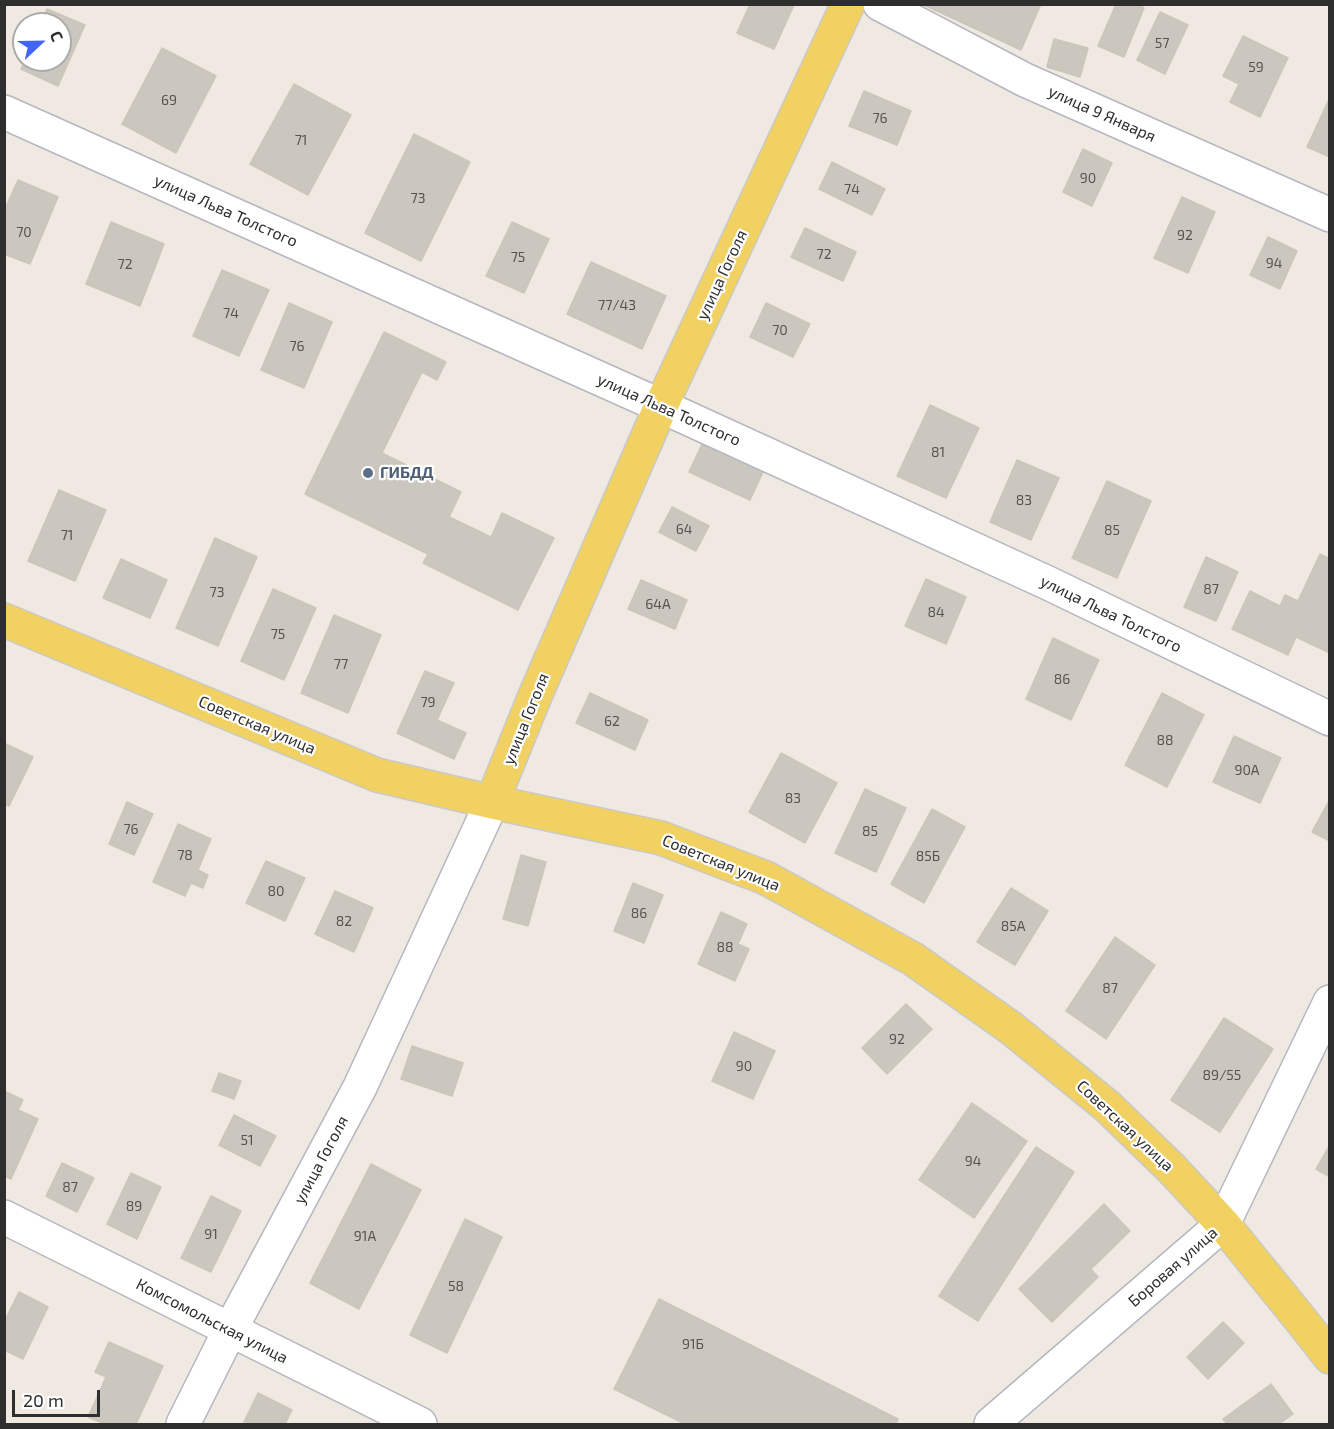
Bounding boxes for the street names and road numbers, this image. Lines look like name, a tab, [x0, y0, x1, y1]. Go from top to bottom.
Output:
street label: улица 9 Января	[1045, 82, 1159, 146]
street label: улица Льва Толстого	[151, 171, 301, 251]
street label: улица Гоголя	[693, 227, 751, 323]
street label: улица Льва Толстого	[594, 370, 744, 450]
street label: улица Льва Толстого	[1037, 571, 1185, 657]
street label: улица Гоголя	[499, 670, 553, 768]
street label: Советская улица	[196, 692, 318, 758]
street label: Советская улица	[659, 831, 783, 895]
street label: Советская улица	[1073, 1076, 1177, 1176]
street label: улица Гоголя	[290, 1113, 352, 1207]
street label: Боровая улица	[1125, 1223, 1221, 1311]
street label: Комсомольская улица	[133, 1274, 291, 1368]

